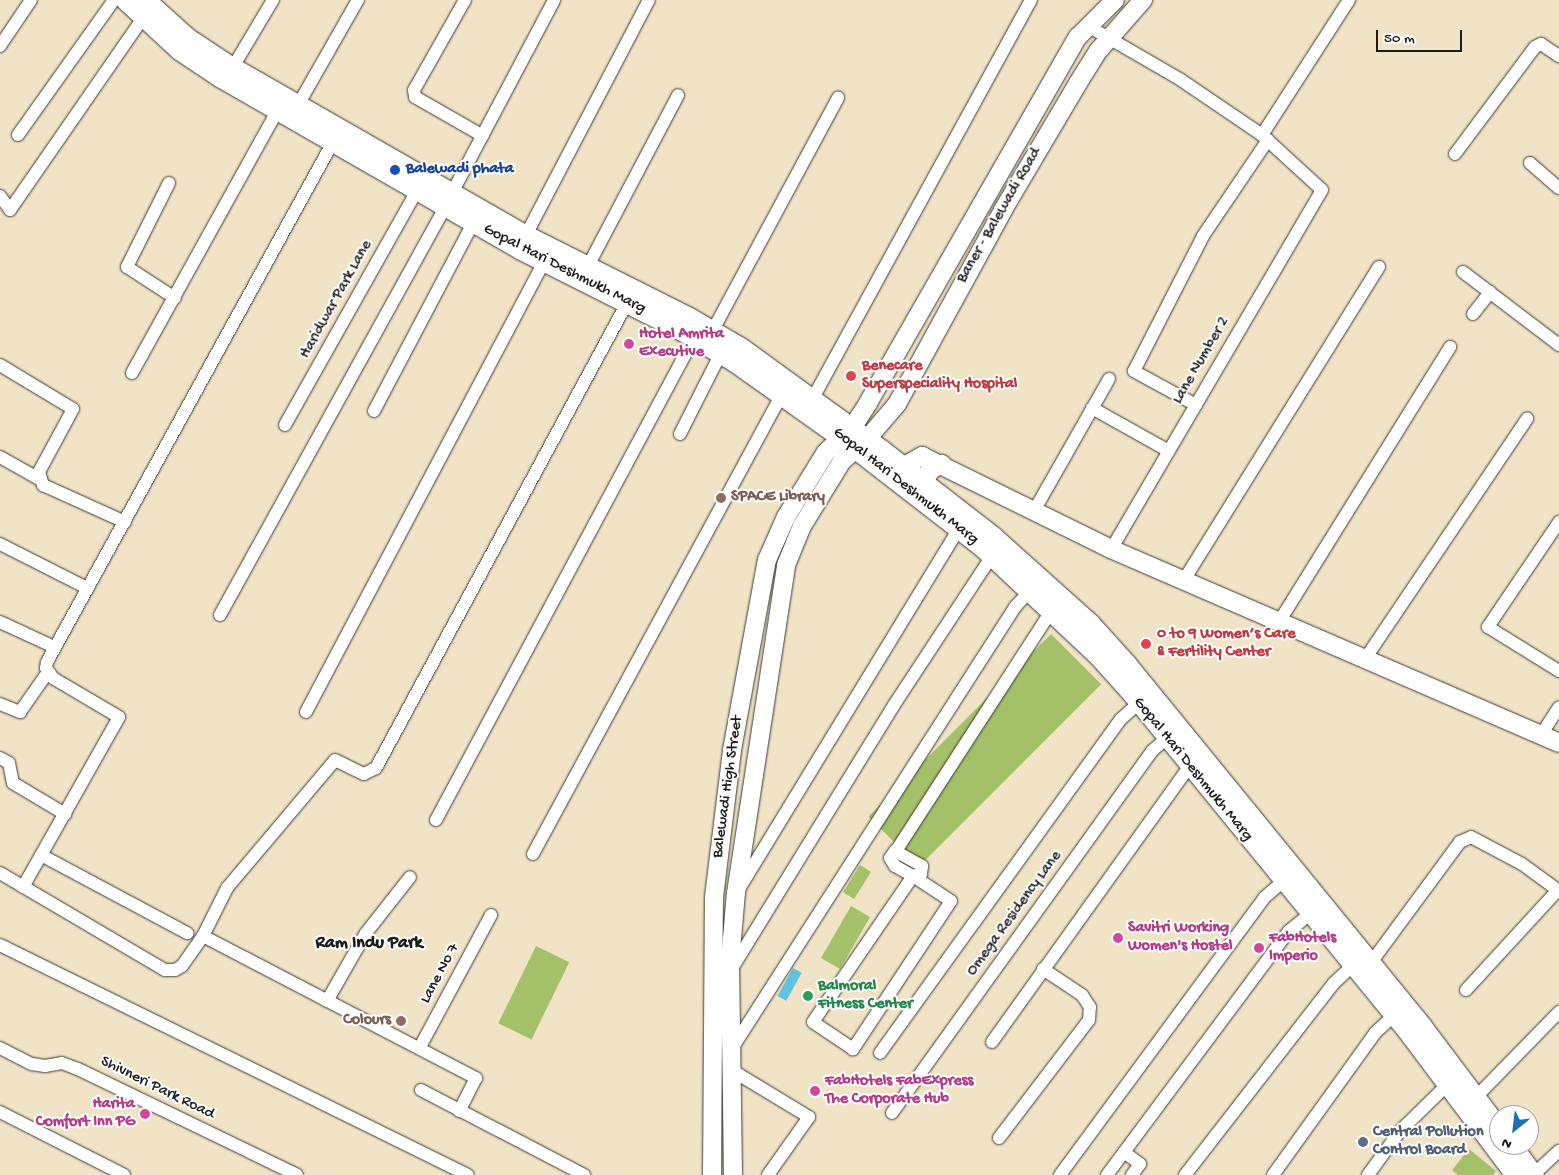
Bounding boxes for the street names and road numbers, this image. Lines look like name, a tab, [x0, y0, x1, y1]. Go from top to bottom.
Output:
street label: Baner - Balewadi Road	[953, 145, 1047, 287]
street label: Gopal Hari Deshmukh Marg	[480, 221, 648, 319]
street label: Haridwar Park Lane	[297, 238, 377, 362]
street label: Lane Number 2	[1169, 314, 1235, 408]
street label: Gopal Hari Deshmukh Marg	[828, 424, 982, 550]
street label: Gopal Hari Deshmukh Marg	[1128, 694, 1256, 846]
street label: Balewadi High Street	[710, 715, 748, 859]
street label: Omega Residency Lane	[963, 848, 1067, 980]
street label: Lane No 7	[417, 941, 465, 1007]
street label: Shivneri Park Road	[97, 1053, 217, 1125]

